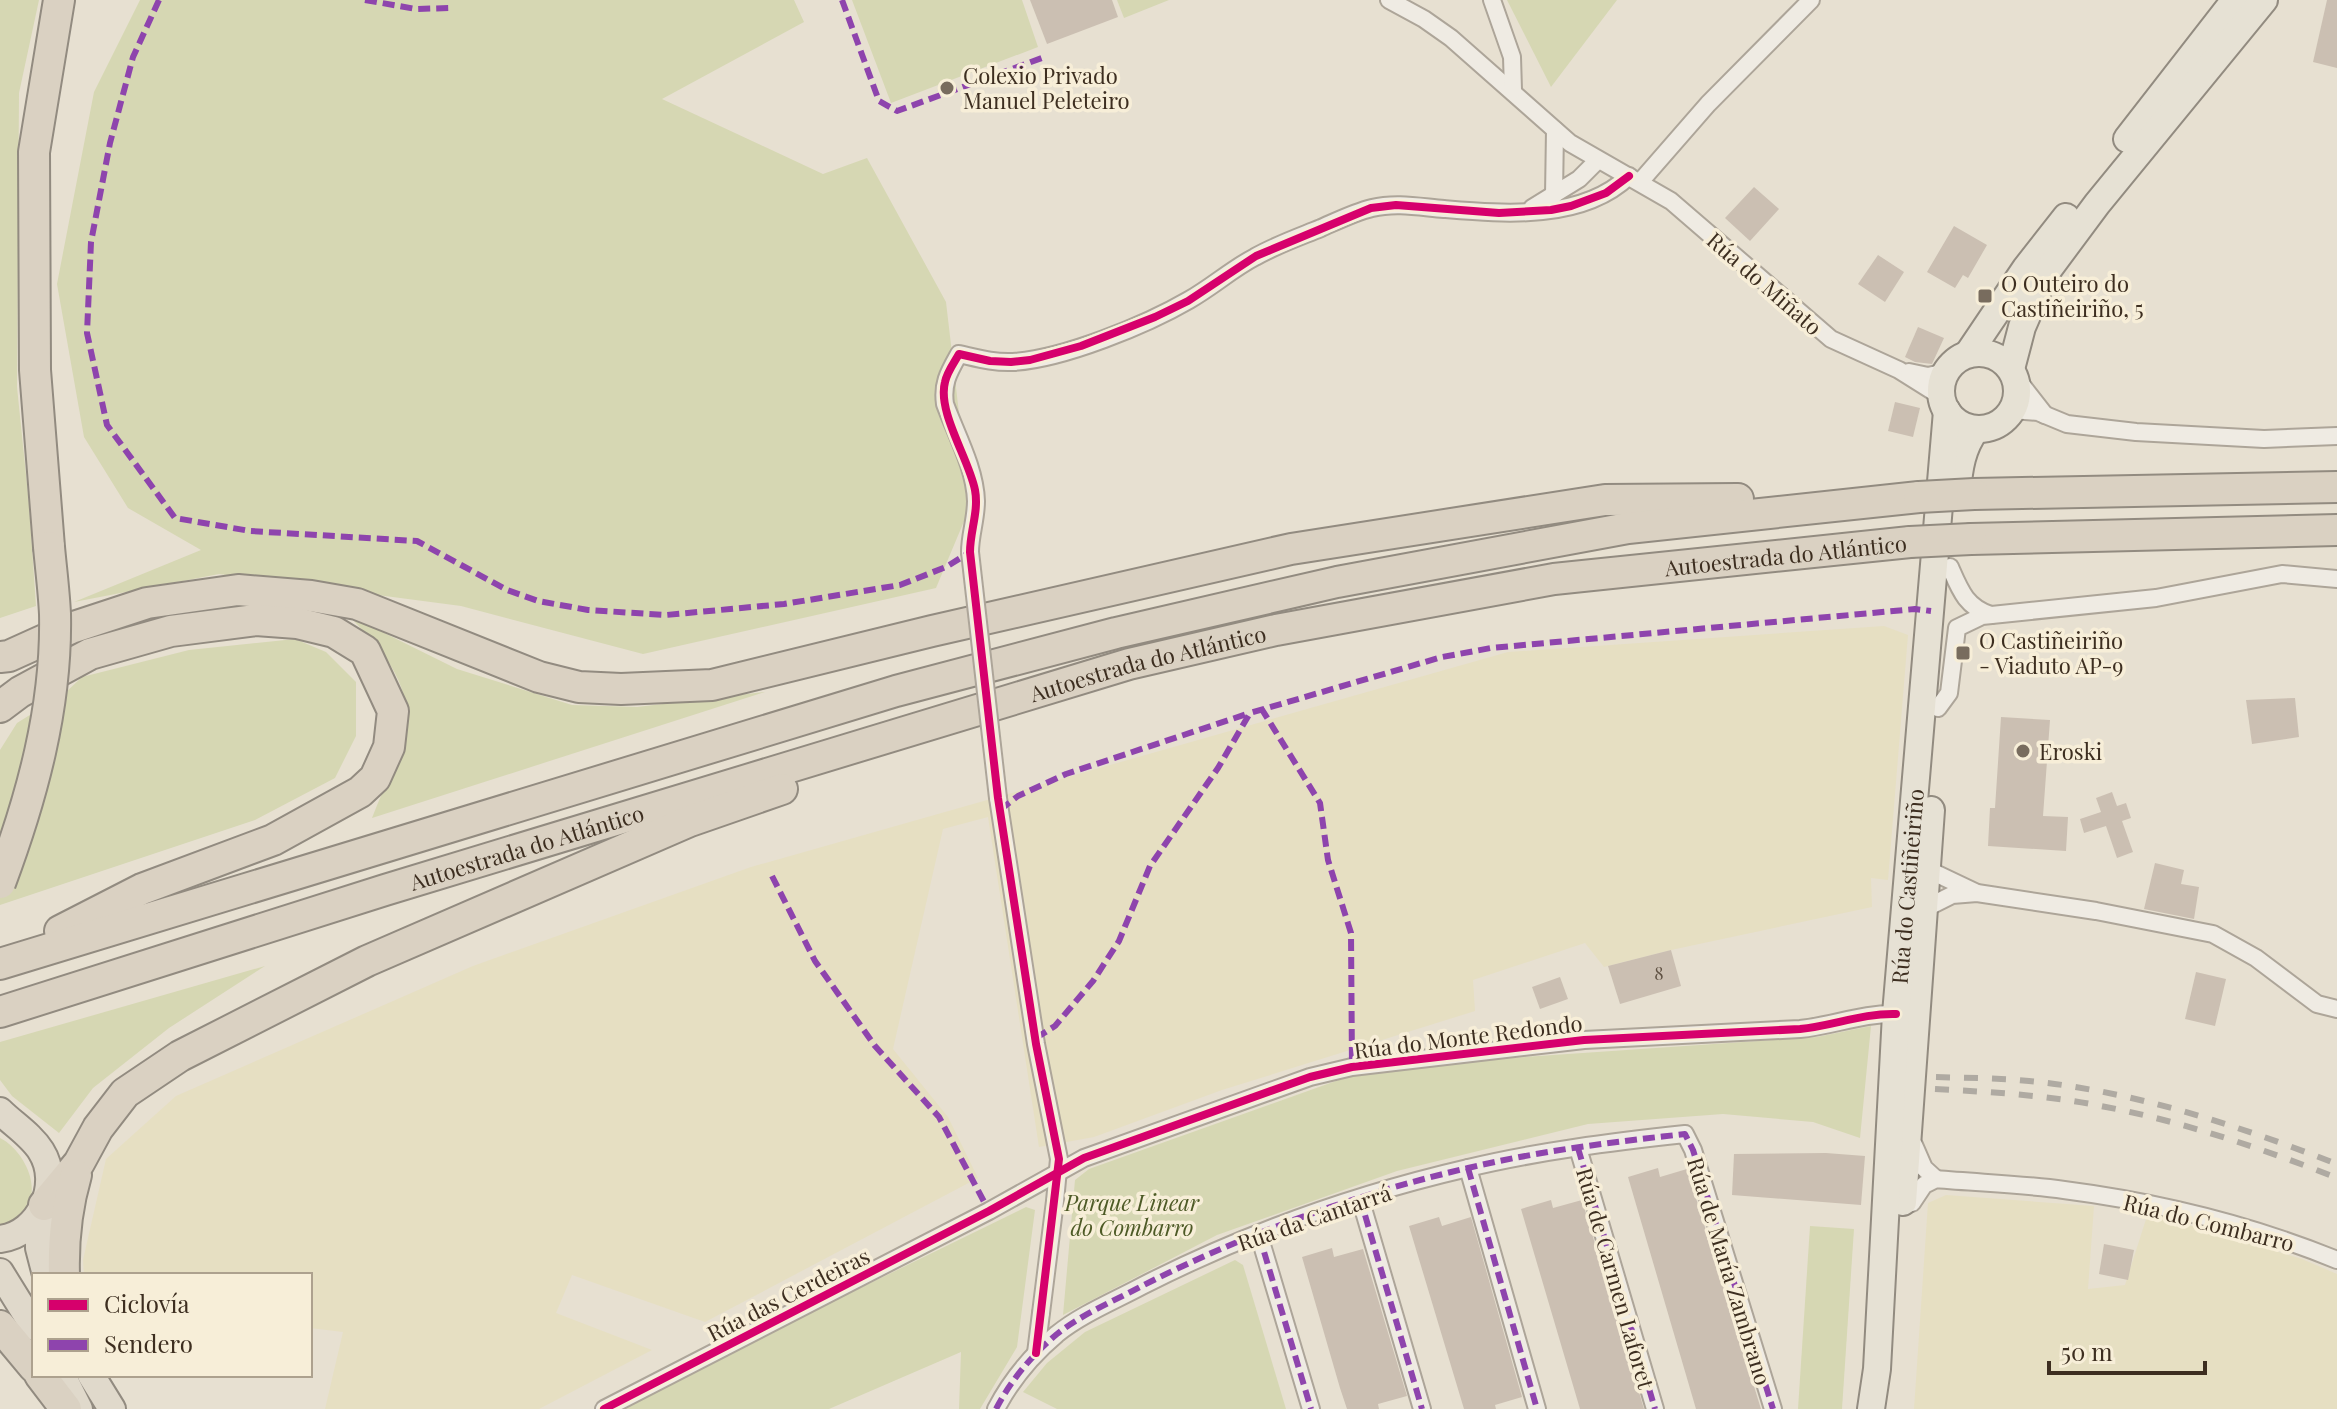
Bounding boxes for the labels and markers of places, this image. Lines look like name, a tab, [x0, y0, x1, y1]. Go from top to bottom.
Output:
place label: Colexio Privado Manuel Peleteiro	[963, 60, 1130, 115]
marker: Colexio Privado Manuel Peleteiro	[938, 79, 956, 97]
place label: O Outeiro do Castiñeiriño, 5	[2001, 268, 2144, 323]
marker: O Outeiro do Castiñeiriño, 5	[1976, 287, 1994, 305]
place label: O Castiñeiriño - Viaduto AP-9	[1979, 625, 2124, 680]
marker: O Castiñeiriño - Viaduto AP-9	[1954, 644, 1972, 662]
place label: Eroski	[2039, 736, 2102, 766]
marker: Eroski	[2014, 742, 2032, 760]

